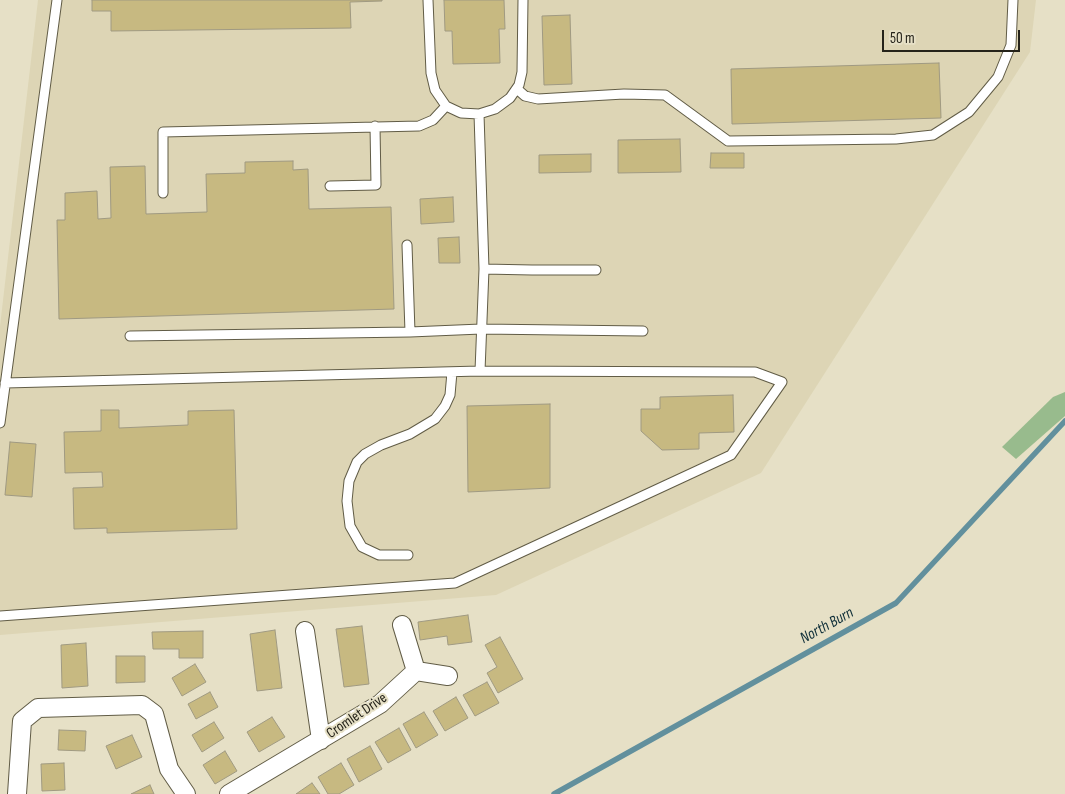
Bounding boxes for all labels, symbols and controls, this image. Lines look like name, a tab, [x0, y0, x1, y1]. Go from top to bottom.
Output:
scale bar	[885, 20, 1022, 52]
text: 50 m	[890, 29, 915, 48]
water label: North Burn	[797, 604, 857, 648]
street label: Cromlet Drive	[323, 689, 391, 743]

